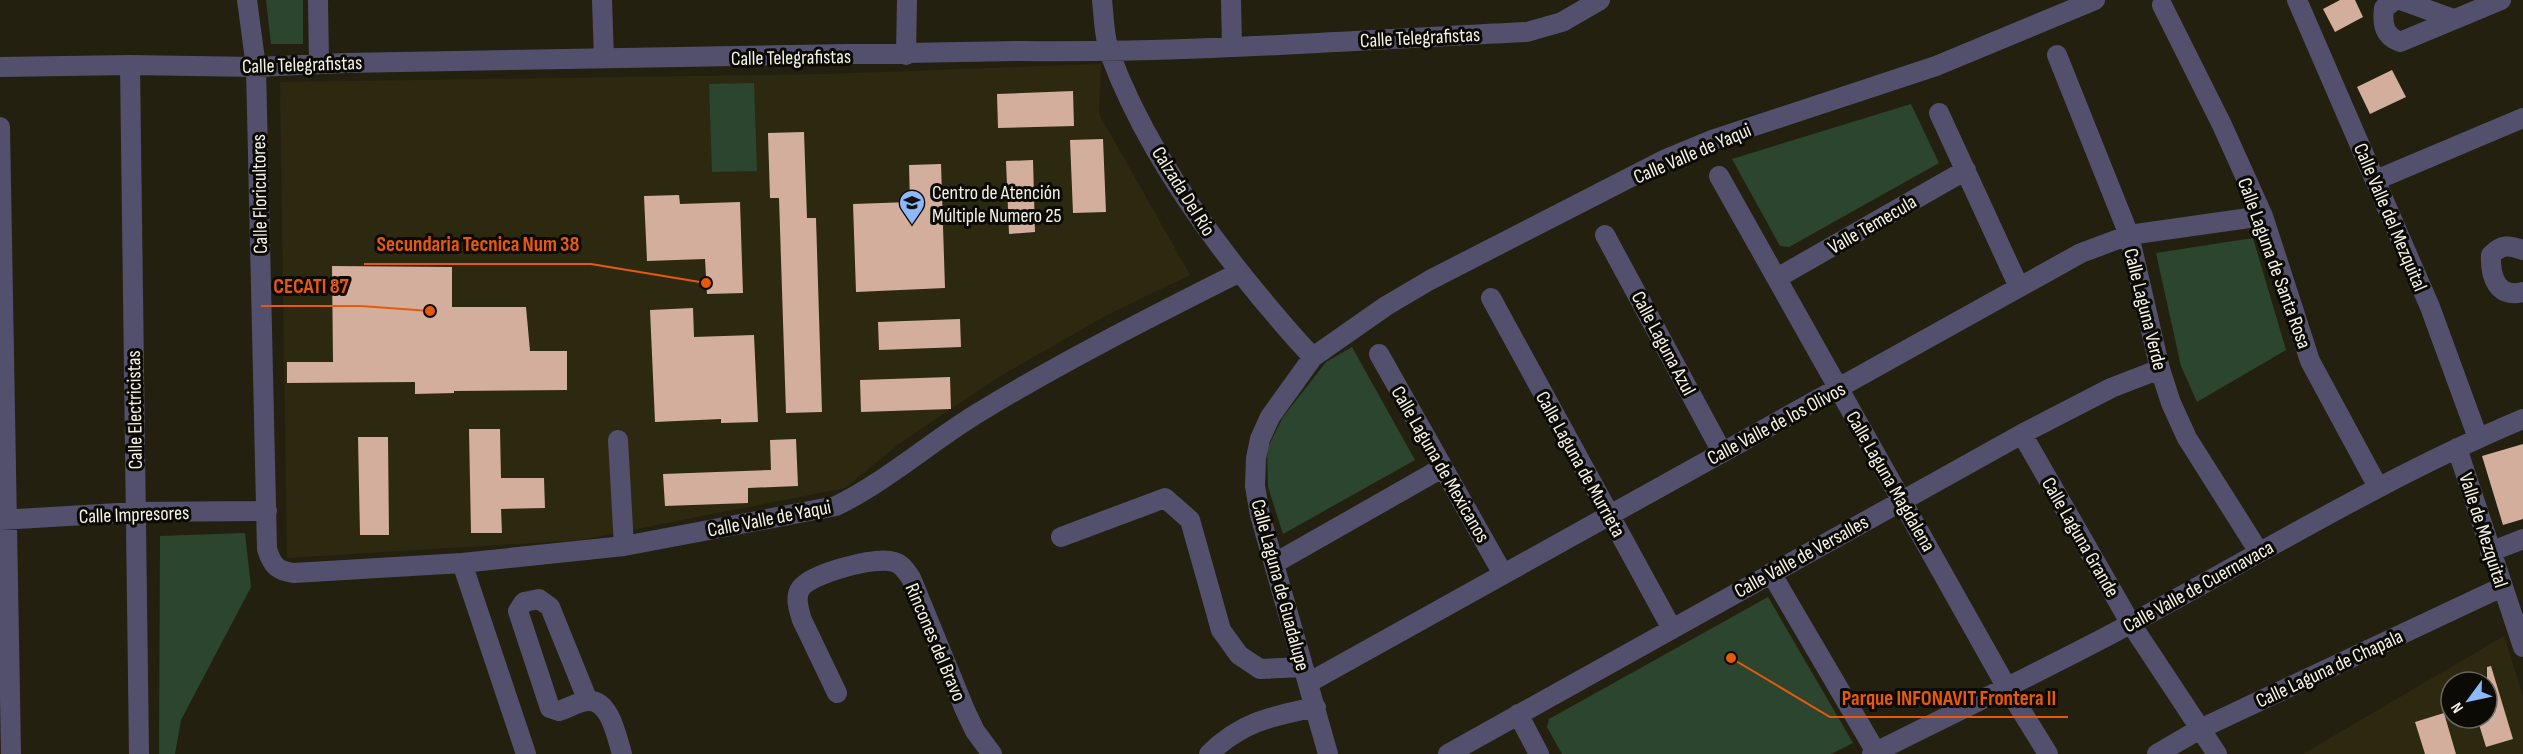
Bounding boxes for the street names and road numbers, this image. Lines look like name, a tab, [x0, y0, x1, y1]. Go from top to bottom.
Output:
street label: Calle Telegrafistas	[1359, 23, 1481, 53]
street label: Calle Telegrafistas	[731, 45, 851, 71]
street label: Calle Telegrafistas	[242, 51, 363, 79]
street label: Calle Valle de Yaqui	[1630, 118, 1755, 190]
street label: Calle Floricultores	[247, 134, 273, 254]
street label: Calle Valle del Mezquital	[2348, 140, 2432, 295]
street label: Calzada Del Río	[1146, 142, 1220, 241]
street label: Calle Laguna de Santa Rosa	[2232, 175, 2316, 352]
street label: Valle Temecula	[1824, 190, 1921, 260]
street label: Calle Laguna Verde	[2118, 246, 2172, 373]
street label: Calle Laguna Azul	[1626, 287, 1701, 400]
street label: Calle Electricistas	[122, 350, 148, 470]
street label: Calle Valle de los Olivos	[1703, 377, 1850, 470]
street label: Calle Laguna de Mexicanos	[1386, 382, 1495, 547]
street label: Calle Laguna de Murrieta	[1530, 387, 1630, 542]
street label: Calle Laguna Magdalena	[1840, 407, 1940, 556]
street label: Valle de Mezquital	[2453, 470, 2513, 591]
street label: Calle Laguna Grande	[2036, 473, 2124, 602]
street label: Calle Valle de Yaqui	[705, 495, 833, 543]
street label: Calle Laguna de Guadalupe	[1246, 497, 1314, 674]
street label: Calle Impresores	[78, 501, 190, 529]
street label: Calle Valle de Versalles	[1730, 510, 1873, 604]
street label: Calle Valle de Cuernavaca	[2119, 536, 2278, 638]
street label: Rincones del Bravo	[899, 580, 971, 705]
street label: Calle Laguna de Chapala	[2252, 624, 2407, 713]

